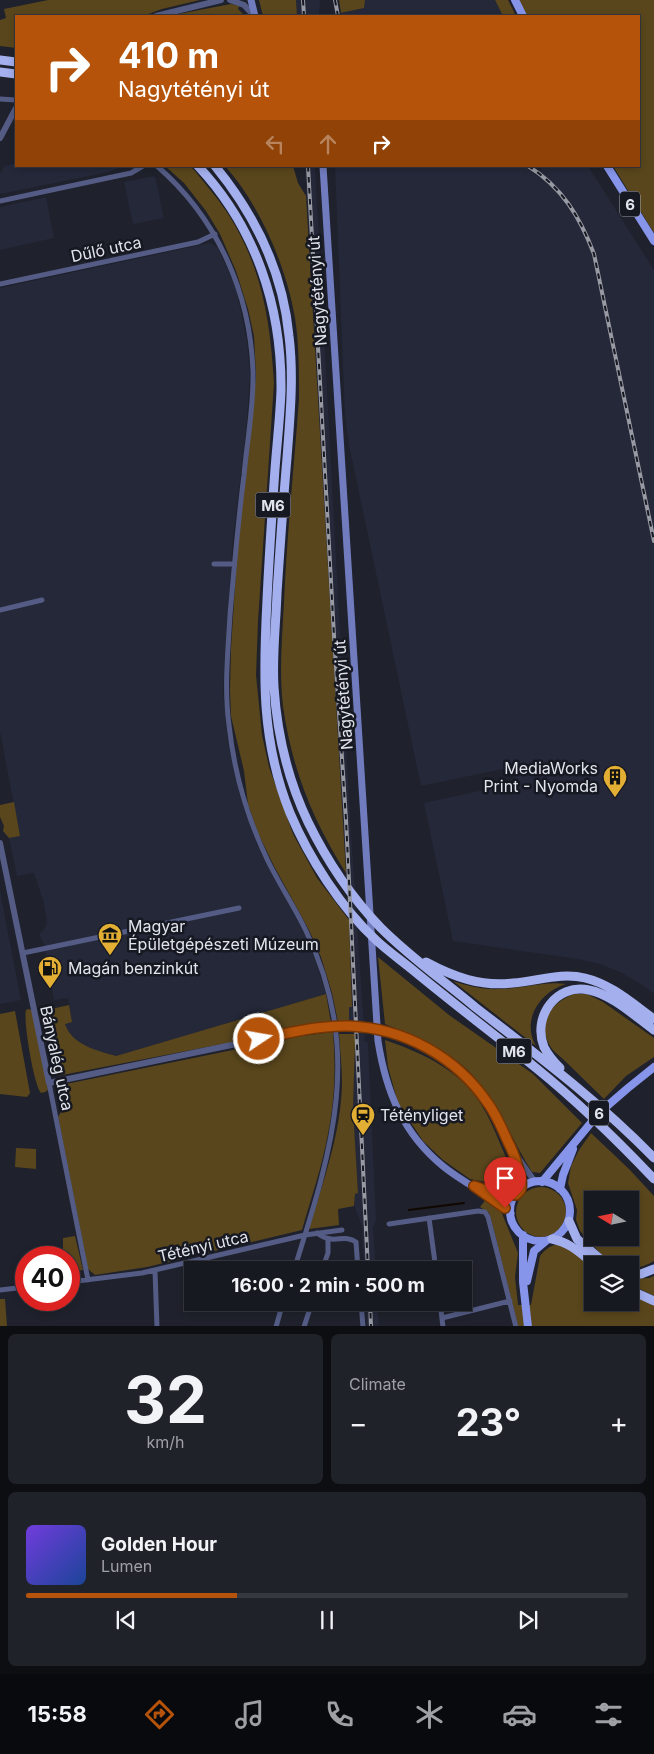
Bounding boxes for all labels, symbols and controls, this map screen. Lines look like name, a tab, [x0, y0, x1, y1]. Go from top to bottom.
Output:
text: 410 m	[118, 34, 219, 76]
icon: right	[35, 35, 100, 100]
text: Nagytétényi út	[118, 76, 270, 102]
icon: left	[261, 130, 289, 158]
icon: ahead	[314, 130, 342, 158]
icon: right	[367, 130, 395, 158]
road number: 6	[620, 192, 640, 216]
street label: Dűlő utca	[69, 232, 143, 266]
street label: Nagytétényi út	[303, 235, 331, 347]
road number: M6	[256, 492, 290, 518]
street label: Nagytétényi út	[329, 639, 357, 751]
place label: MediaWorks Print - Nyomda	[483, 758, 598, 796]
building icon: MediaWorks Print - Nyomda	[602, 764, 628, 798]
place label: Magyar Épületgépészeti Múzeum	[128, 916, 319, 954]
museum icon: Magyar Épületgépészeti Múzeum	[97, 922, 123, 956]
fuel station icon: Magán benzinkút	[37, 955, 63, 989]
place label: Magán benzinkút	[68, 958, 198, 978]
street label: Bányalég utca	[36, 1004, 78, 1112]
position arrow	[232, 1012, 284, 1064]
road number: M6	[496, 1038, 532, 1064]
road number: 6	[589, 1100, 609, 1126]
station icon: Tétényliget	[350, 1102, 376, 1136]
place label: Tétényliget	[380, 1105, 463, 1125]
pin	[484, 1157, 526, 1208]
icon: arrive	[491, 1164, 519, 1192]
north arrow	[584, 1191, 639, 1246]
map controls	[584, 1191, 639, 1311]
street label: Tétényi utca	[156, 1226, 250, 1266]
speed limit sign: 40	[15, 1246, 80, 1311]
button: layers	[584, 1256, 639, 1311]
text: 16:00 · 2 min · 500 m	[231, 1274, 425, 1297]
text: 32	[124, 1360, 207, 1439]
text: Climate	[349, 1374, 406, 1394]
text: 23°	[456, 1399, 521, 1445]
text: −	[349, 1406, 368, 1440]
text: +	[609, 1406, 628, 1440]
text: km/h	[146, 1432, 185, 1452]
text: Golden Hour	[101, 1533, 217, 1556]
text: Lumen	[101, 1556, 152, 1576]
icon: previous	[112, 1606, 140, 1634]
icon: pause	[313, 1606, 341, 1634]
icon: next	[514, 1606, 542, 1634]
icon: directions	[142, 1697, 177, 1732]
icon: music	[232, 1697, 267, 1732]
icon: phone	[322, 1697, 357, 1732]
icon: climate	[412, 1697, 447, 1732]
icon: car	[502, 1697, 537, 1732]
icon: filters	[591, 1697, 626, 1732]
text: 15:58	[27, 1701, 87, 1727]

